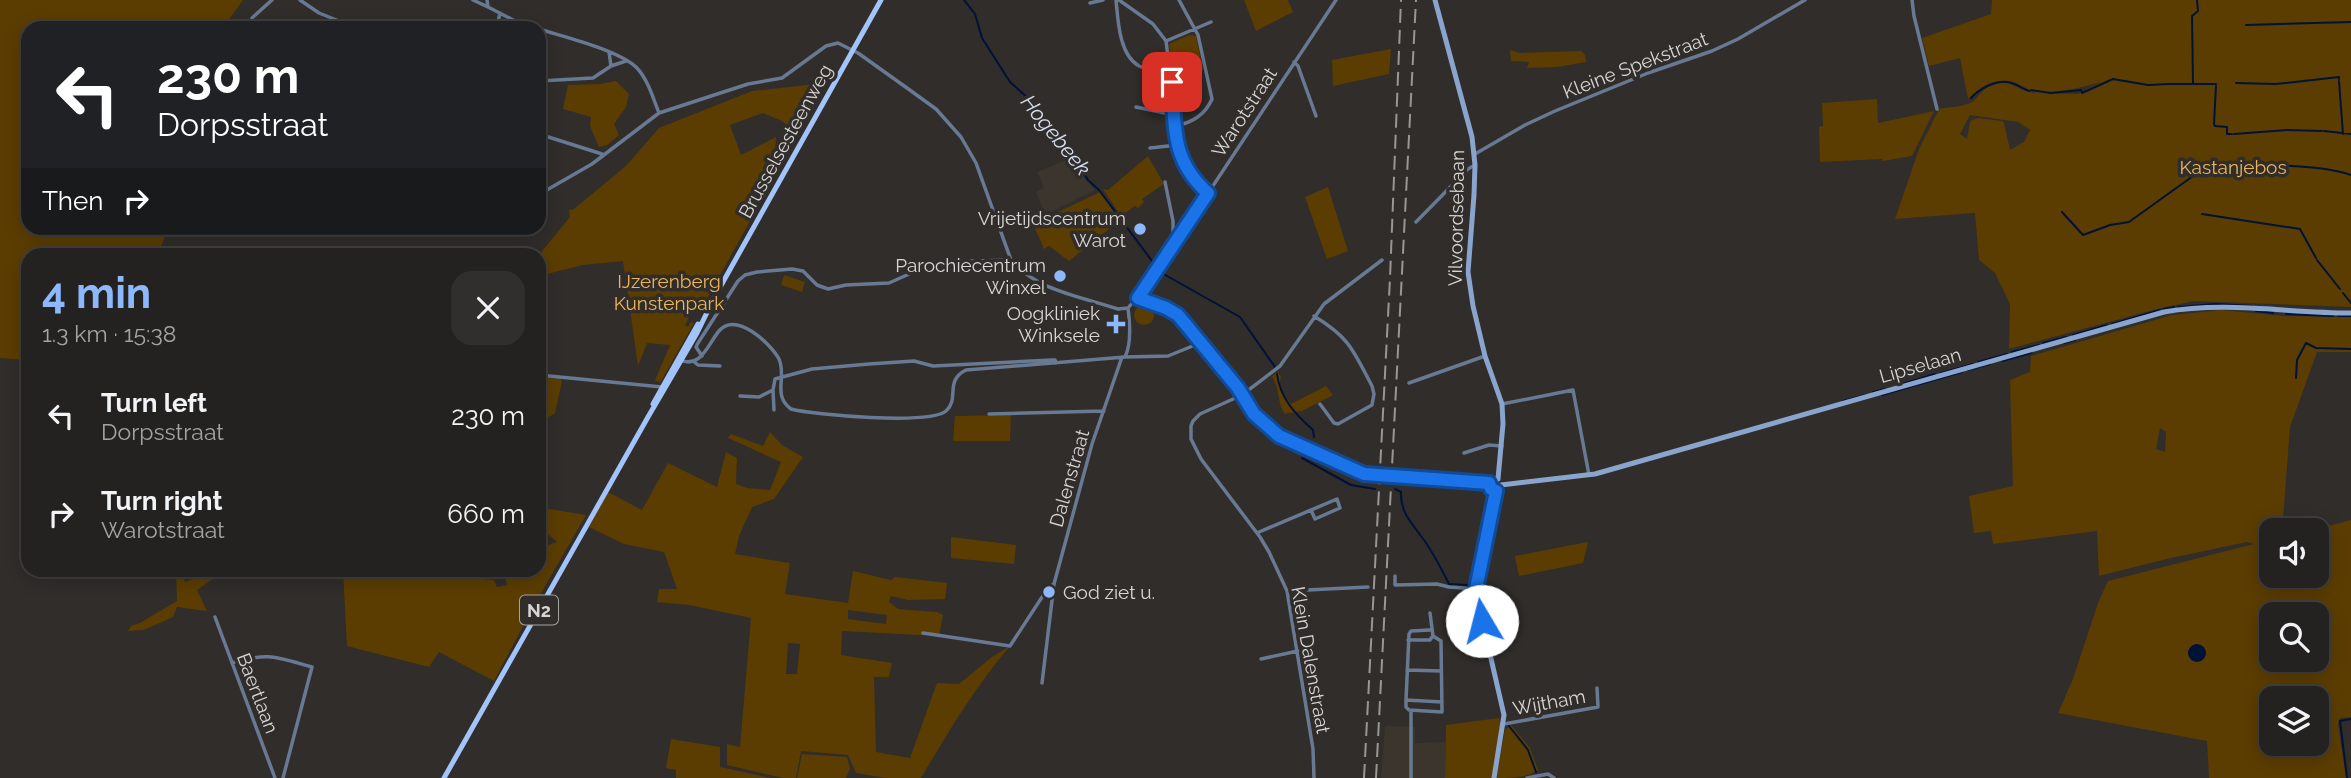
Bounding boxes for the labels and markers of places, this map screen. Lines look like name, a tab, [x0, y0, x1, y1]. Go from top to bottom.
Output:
pin	[1142, 52, 1202, 112]
place label: Vrijetijdscentrum Warot	[978, 207, 1127, 251]
marker: Vrijetijdscentrum Warot	[1132, 221, 1148, 237]
place label: Parochiecentrum Winxel	[895, 254, 1047, 298]
marker: Parochiecentrum Winxel	[1052, 268, 1068, 284]
place label: Oogkliniek Winksele	[1007, 302, 1100, 346]
marker: Oogkliniek Winksele	[1106, 314, 1126, 334]
place label: God ziet u.	[1063, 581, 1155, 603]
marker: God ziet u.	[1041, 584, 1057, 600]

